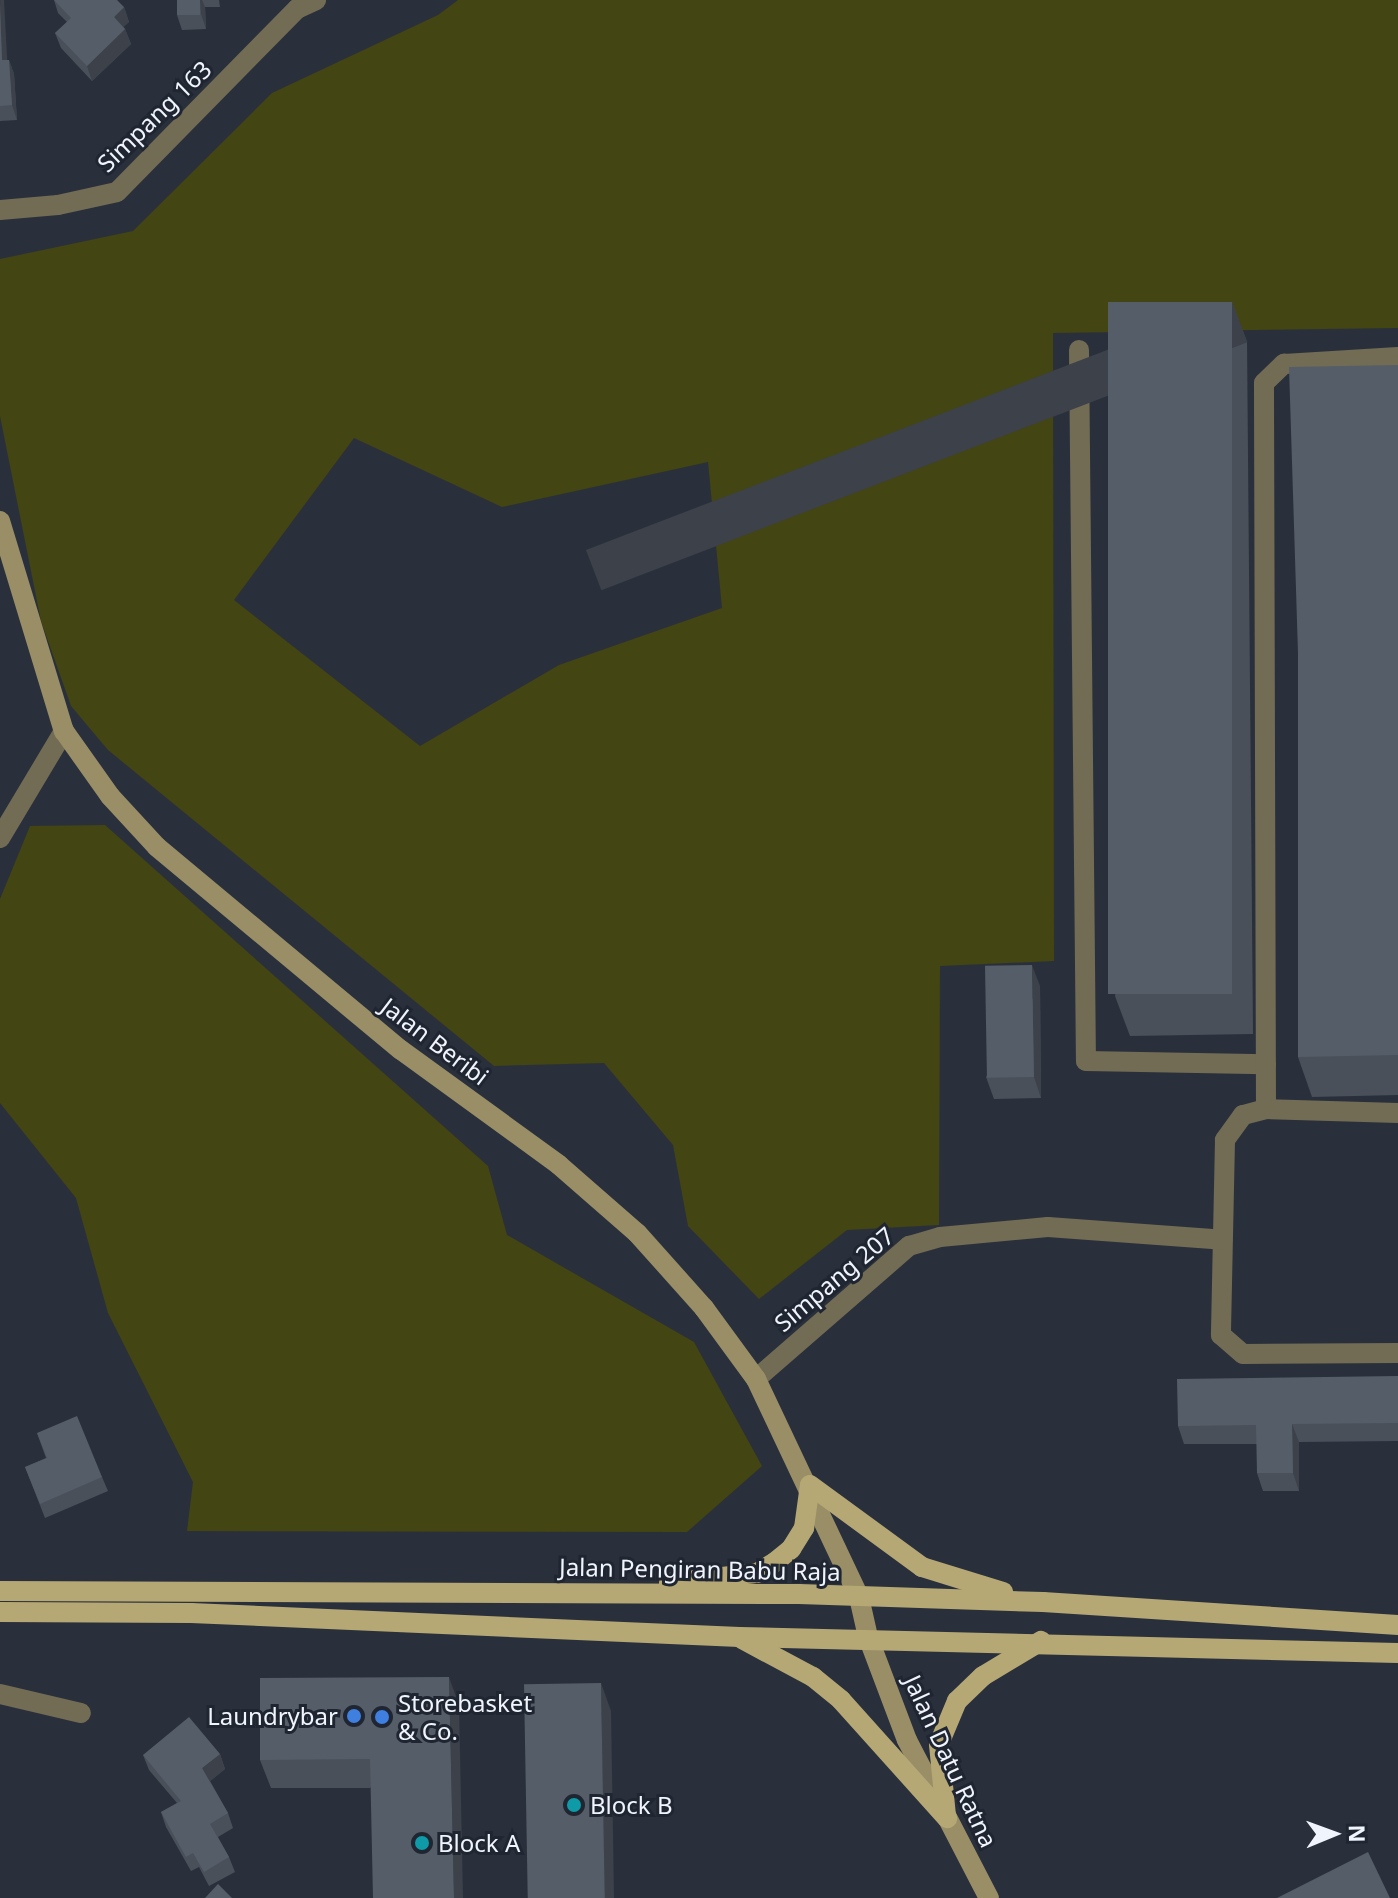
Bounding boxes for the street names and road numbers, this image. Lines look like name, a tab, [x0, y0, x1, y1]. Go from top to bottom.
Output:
street label: Simpang 163	[91, 55, 217, 177]
street label: Jalan Beribi	[376, 991, 494, 1091]
street label: Simpang 207	[768, 1221, 900, 1337]
street label: Jalan Pengiran Babu Raja	[559, 1552, 841, 1586]
street label: Jalan Datu Ratna	[898, 1670, 1004, 1852]

